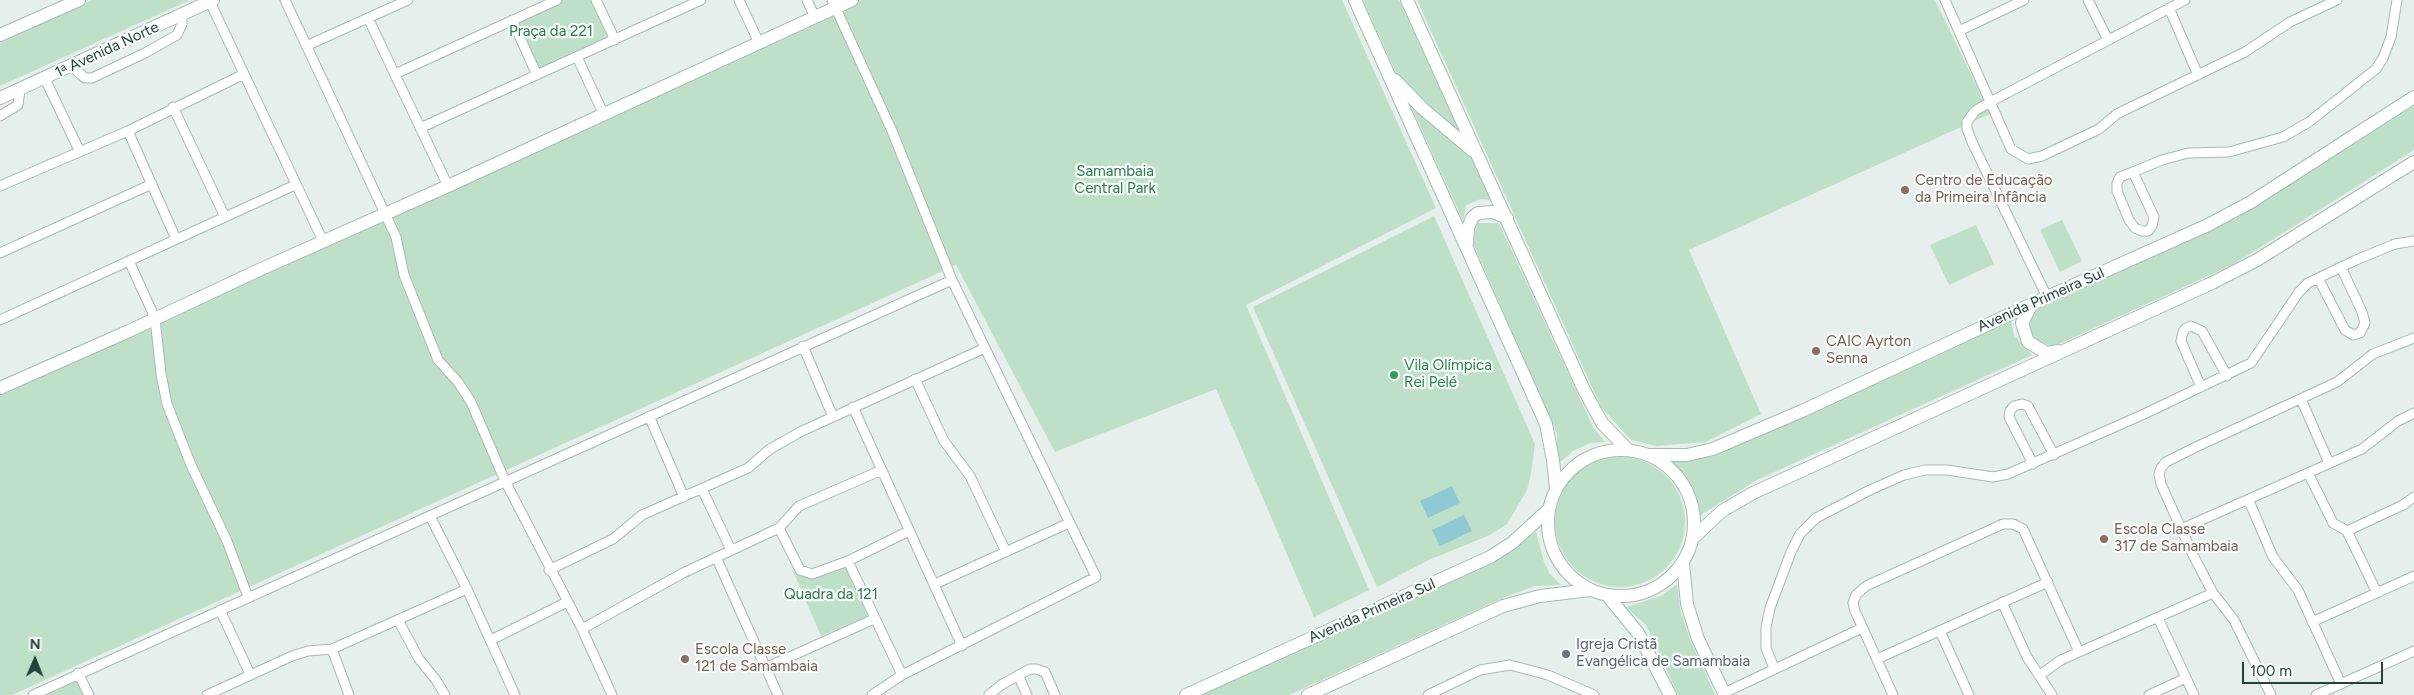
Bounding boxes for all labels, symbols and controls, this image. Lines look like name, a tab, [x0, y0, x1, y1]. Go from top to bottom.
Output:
street label: 1ᵃ Avenida Norte	[52, 18, 162, 82]
park label: Praça da 221	[509, 23, 593, 41]
park label: Samambaia Central Park	[1074, 163, 1156, 198]
place label: Centro de Educação da Primeira Infância	[1915, 172, 2052, 207]
marker: Centro de Educação da Primeira Infância	[1899, 184, 1911, 196]
street label: Avenida Primeira Sul	[1975, 264, 2107, 336]
place label: CAIC Ayrton Senna	[1826, 333, 1911, 368]
marker: CAIC Ayrton Senna	[1810, 345, 1822, 357]
place label: Vila Olímpica Rei Pelé	[1404, 357, 1492, 392]
marker: Vila Olímpica Rei Pelé	[1388, 369, 1400, 381]
place label: Escola Classe 317 de Samambaia	[2114, 521, 2238, 556]
marker: Escola Classe 317 de Samambaia	[2098, 533, 2110, 545]
street label: Avenida Primeira Sul	[1306, 575, 1438, 647]
park label: Quadra da 121	[784, 586, 878, 604]
north arrow	[10, 635, 60, 685]
text: N	[30, 636, 41, 653]
place label: Igreja Cristã Evangélica de Samambaia	[1576, 636, 1750, 671]
place label: Escola Classe 121 de Samambaia	[695, 641, 818, 676]
marker: Igreja Cristã Evangélica de Samambaia	[1560, 648, 1572, 660]
scale bar	[2244, 652, 2385, 684]
marker: Escola Classe 121 de Samambaia	[679, 653, 691, 665]
text: 100 m	[2250, 662, 2292, 680]

